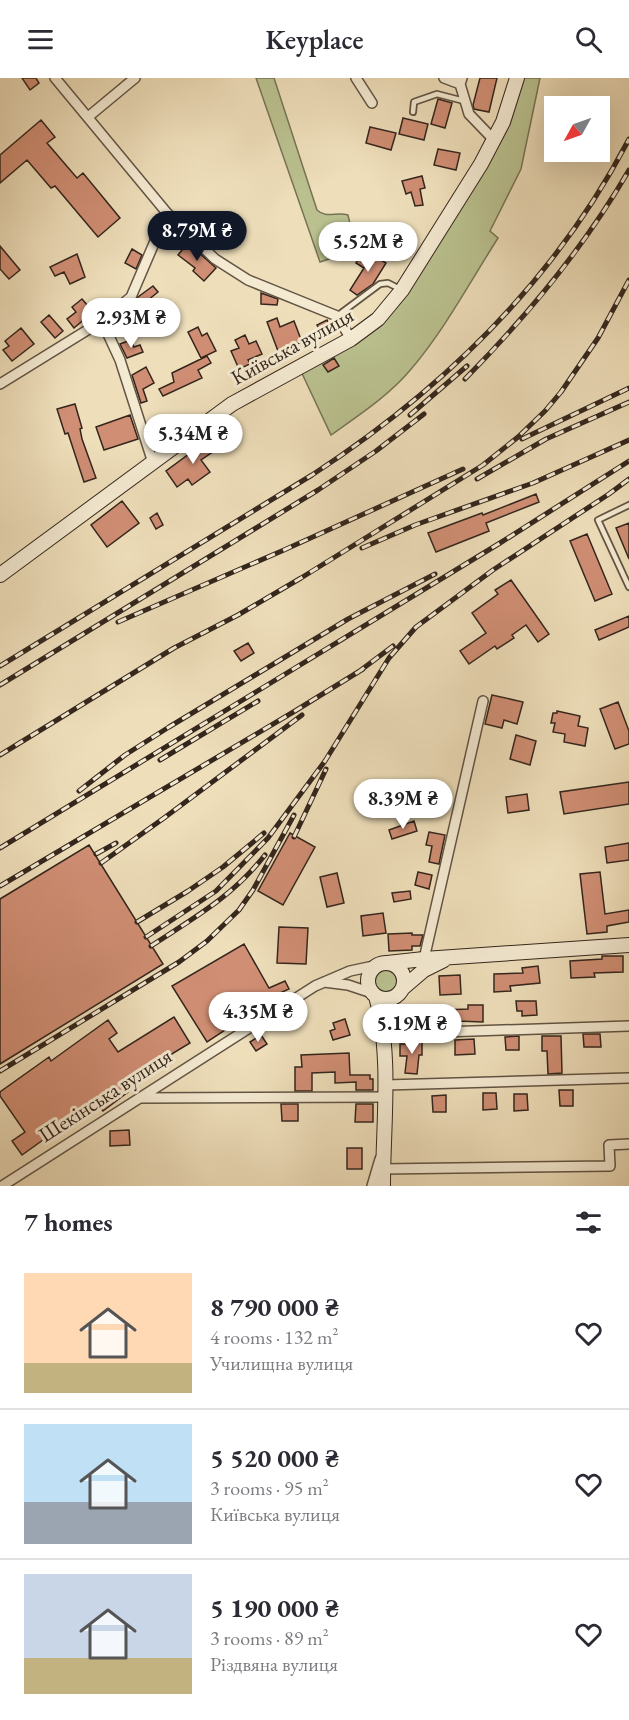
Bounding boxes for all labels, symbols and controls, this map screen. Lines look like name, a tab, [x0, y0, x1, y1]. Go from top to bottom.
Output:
text: Keyplace	[266, 22, 363, 57]
icon: menu	[24, 23, 57, 56]
icon: search	[572, 23, 605, 56]
north arrow	[544, 96, 610, 162]
map controls	[544, 96, 610, 162]
pin: 8.79M ₴	[142, 211, 252, 262]
text: 8.79M ₴	[162, 217, 232, 243]
pin: 5.52M ₴	[313, 222, 423, 273]
text: 5.52M ₴	[333, 228, 403, 254]
pin: 2.93M ₴	[76, 298, 186, 349]
street label: Київська вулиця	[226, 301, 358, 391]
text: 2.93M ₴	[96, 304, 166, 330]
pin: 5.34M ₴	[138, 414, 248, 465]
text: 5.34M ₴	[158, 420, 228, 446]
pin: 8.39M ₴	[348, 779, 458, 830]
text: 8.39M ₴	[368, 785, 438, 811]
pin: 4.35M ₴	[203, 992, 313, 1043]
text: 4.35M ₴	[223, 998, 293, 1024]
pin: 5.19M ₴	[357, 1004, 467, 1055]
text: 5.19M ₴	[377, 1010, 447, 1036]
street label: Шекінська вулиця	[33, 1042, 177, 1148]
text: 7 homes	[24, 1205, 113, 1239]
icon: filters	[572, 1206, 605, 1239]
text: 8 790 000 ₴	[210, 1290, 339, 1324]
icon: home	[72, 1297, 144, 1369]
icon: heart	[572, 1317, 605, 1350]
text: 4 rooms · 132 m²	[210, 1324, 338, 1350]
text: Училищна вулиця	[210, 1350, 353, 1376]
text: 5 520 000 ₴	[210, 1441, 339, 1475]
icon: home	[72, 1448, 144, 1520]
icon: heart	[572, 1468, 605, 1501]
text: 3 rooms · 95 m²	[210, 1475, 329, 1501]
text: Київська вулиця	[210, 1501, 340, 1527]
text: 5 190 000 ₴	[210, 1591, 339, 1625]
icon: home	[72, 1598, 144, 1670]
icon: heart	[572, 1618, 605, 1651]
text: 3 rooms · 89 m²	[210, 1625, 329, 1651]
text: Різдвяна вулиця	[210, 1651, 338, 1677]

